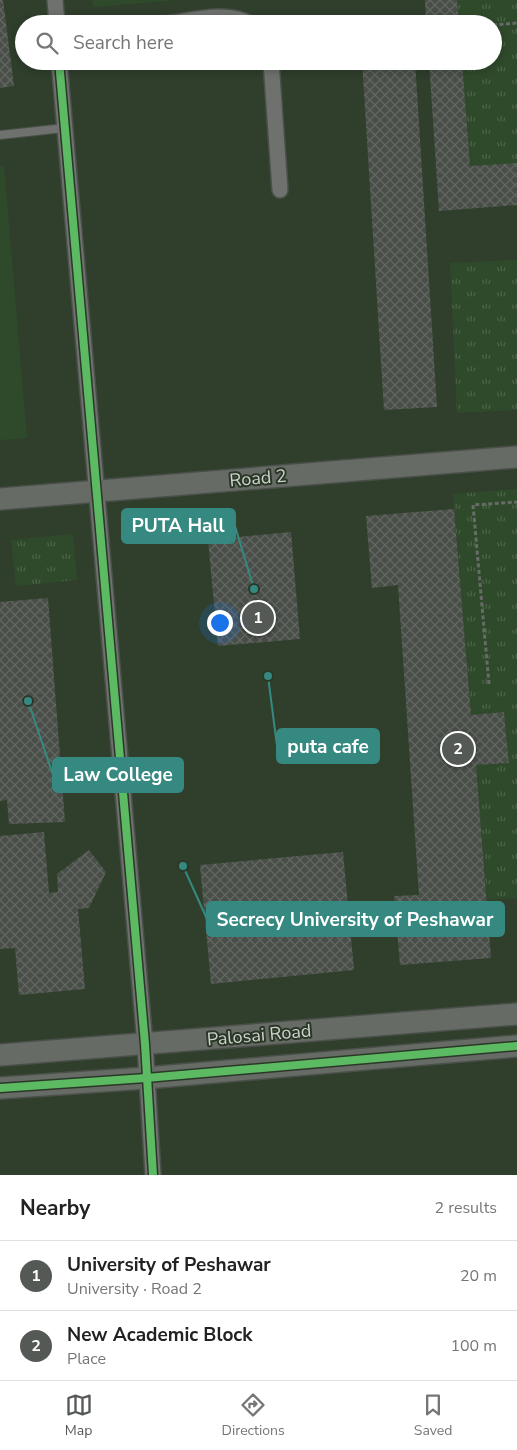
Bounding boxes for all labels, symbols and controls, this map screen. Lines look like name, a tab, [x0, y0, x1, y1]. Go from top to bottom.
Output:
search box	[15, 15, 502, 70]
icon: search	[33, 29, 61, 57]
text: Search here	[73, 30, 174, 56]
street label: Road 2	[228, 464, 288, 492]
callout: PUTA Hall	[122, 509, 235, 543]
text: PUTA Hall	[131, 513, 225, 539]
pin: 1	[242, 599, 274, 637]
your location	[207, 610, 233, 636]
callout: puta cafe	[277, 729, 379, 763]
pin: 2	[442, 730, 474, 768]
text: puta cafe	[287, 734, 369, 760]
callout: Law College	[53, 758, 183, 792]
text: Law College	[63, 762, 173, 788]
callout: Secrecy University of Peshawar	[207, 902, 504, 936]
text: Secrecy University of Peshawar	[217, 907, 494, 933]
street label: Palosai Road	[206, 1018, 312, 1052]
text: Nearby	[20, 1194, 90, 1222]
text: 2 results	[435, 1197, 497, 1219]
text: University of Peshawar	[67, 1252, 271, 1278]
text: 1	[31, 1265, 41, 1287]
text: 20 m	[460, 1265, 497, 1287]
text: University · Road 2	[67, 1278, 202, 1300]
text: New Academic Block	[67, 1322, 252, 1348]
text: 2	[31, 1335, 41, 1357]
text: 100 m	[450, 1335, 497, 1357]
text: Place	[67, 1348, 106, 1370]
tab: Map	[65, 1391, 93, 1440]
tab: Directions	[222, 1391, 285, 1440]
tab: Saved	[414, 1391, 452, 1440]

